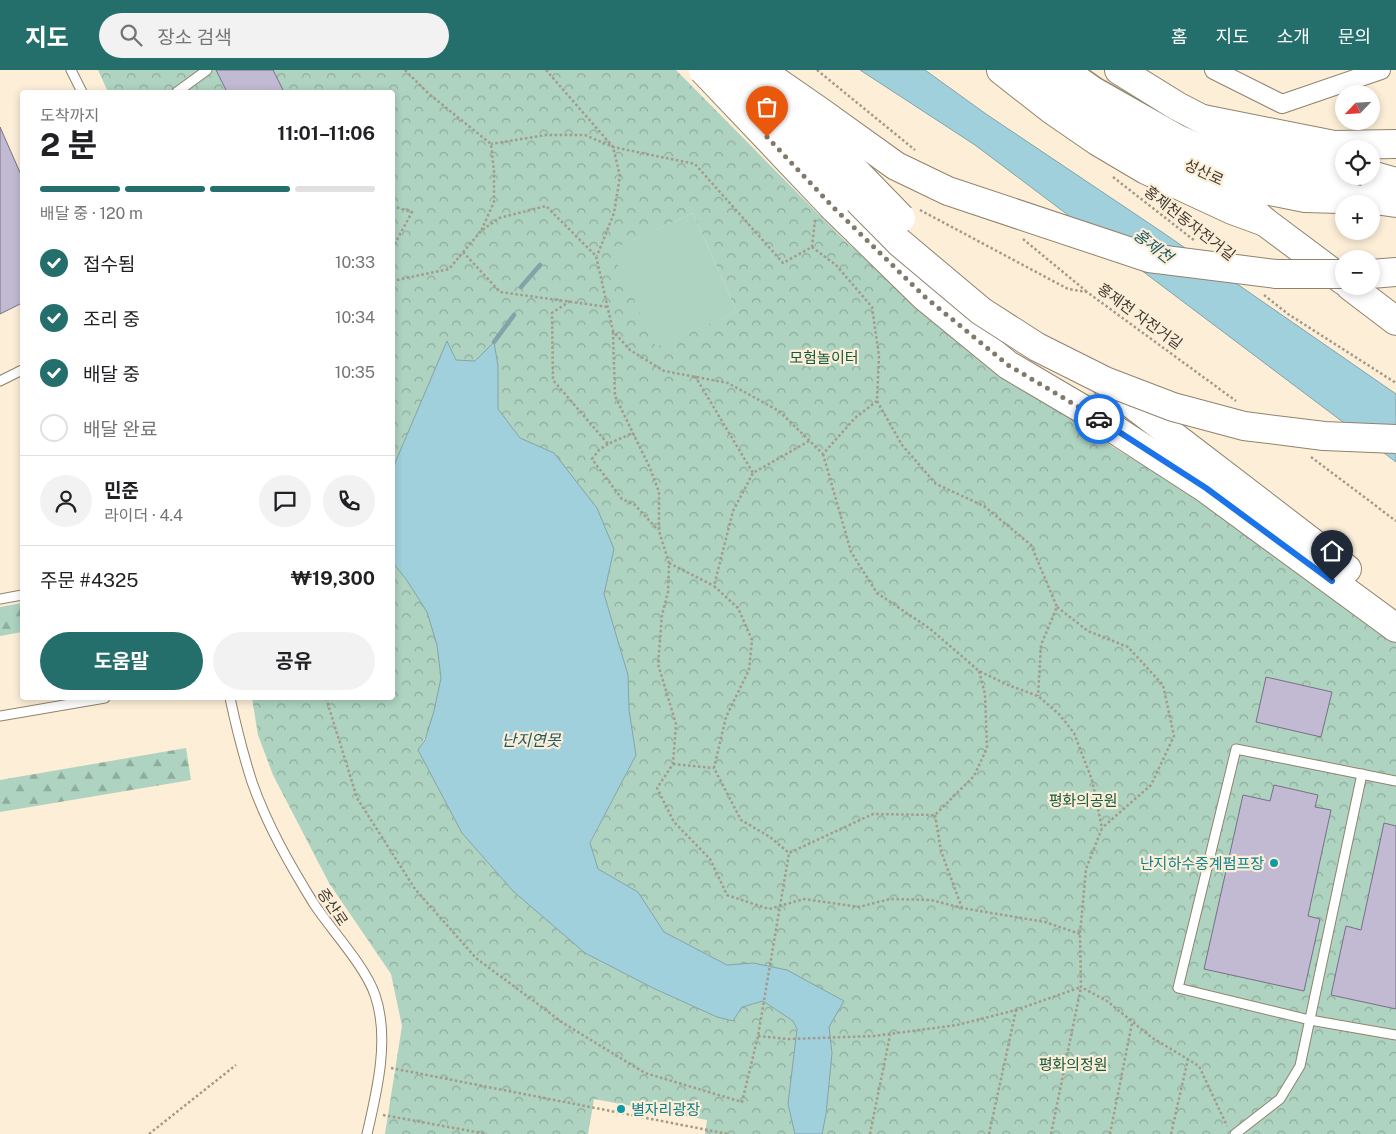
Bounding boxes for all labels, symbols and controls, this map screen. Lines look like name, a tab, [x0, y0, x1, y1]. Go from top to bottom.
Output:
search box	[99, 13, 449, 58]
icon: search	[117, 21, 145, 49]
text: 지도	[25, 23, 69, 51]
text: 장소 검색	[157, 26, 232, 48]
text: 홈	[1171, 26, 1188, 47]
text: 지도	[1216, 26, 1249, 47]
text: 소개	[1277, 26, 1310, 47]
text: 문의	[1338, 26, 1371, 47]
north arrow	[1335, 85, 1380, 130]
map controls	[1335, 85, 1380, 295]
pin	[746, 86, 788, 137]
icon: bag	[753, 93, 781, 121]
text: 도착까지	[40, 106, 99, 125]
text: 11:01–11:06	[277, 122, 375, 144]
text: 2 분	[40, 126, 97, 163]
button: locate	[1335, 140, 1380, 185]
street label: 성산로	[1182, 156, 1226, 188]
street label: 홍제천동자전거길	[1141, 182, 1239, 264]
button: +	[1335, 195, 1380, 240]
text: 배달 중 · 120 m	[40, 204, 143, 223]
water label: 홍제천	[1130, 225, 1176, 267]
icon: check	[40, 249, 68, 277]
button: −	[1335, 250, 1380, 295]
text: 접수됨	[83, 253, 135, 275]
text: 10:33	[335, 253, 375, 272]
street label: 홍제천 자전거길	[1094, 280, 1186, 352]
icon: check	[40, 304, 68, 332]
text: 조리 중	[83, 308, 140, 330]
text: 10:34	[335, 308, 375, 327]
park label: 모험놀이터	[789, 349, 859, 366]
icon: check	[40, 359, 68, 387]
text: 배달 중	[83, 363, 140, 385]
text: 10:35	[335, 363, 375, 382]
courier	[1074, 394, 1124, 444]
icon: car	[1085, 405, 1113, 433]
text: 배달 완료	[83, 418, 158, 440]
button: person	[40, 475, 92, 527]
button: chat	[259, 475, 311, 527]
button: phone	[323, 475, 375, 527]
text: 민준	[104, 479, 139, 501]
text: 라이더 · 4.4	[104, 506, 183, 525]
pin	[1311, 530, 1353, 581]
icon: home	[1318, 537, 1346, 565]
text: ₩19,300	[291, 567, 375, 589]
text: 주문 #4325	[40, 569, 138, 591]
button: 도움말	[40, 632, 203, 690]
button: 공유	[213, 632, 375, 690]
water label: 난지연못	[502, 731, 562, 750]
park label: 평화의공원	[1048, 792, 1118, 809]
place label: 난지하수중계펌프장	[1140, 855, 1264, 872]
marker: 난지하수중계펌프장	[1268, 857, 1280, 869]
street label: 증산로	[314, 885, 352, 929]
park label: 평화의정원	[1038, 1056, 1108, 1073]
place label: 별자리광장	[631, 1101, 700, 1118]
marker: 별자리광장	[615, 1103, 627, 1115]

